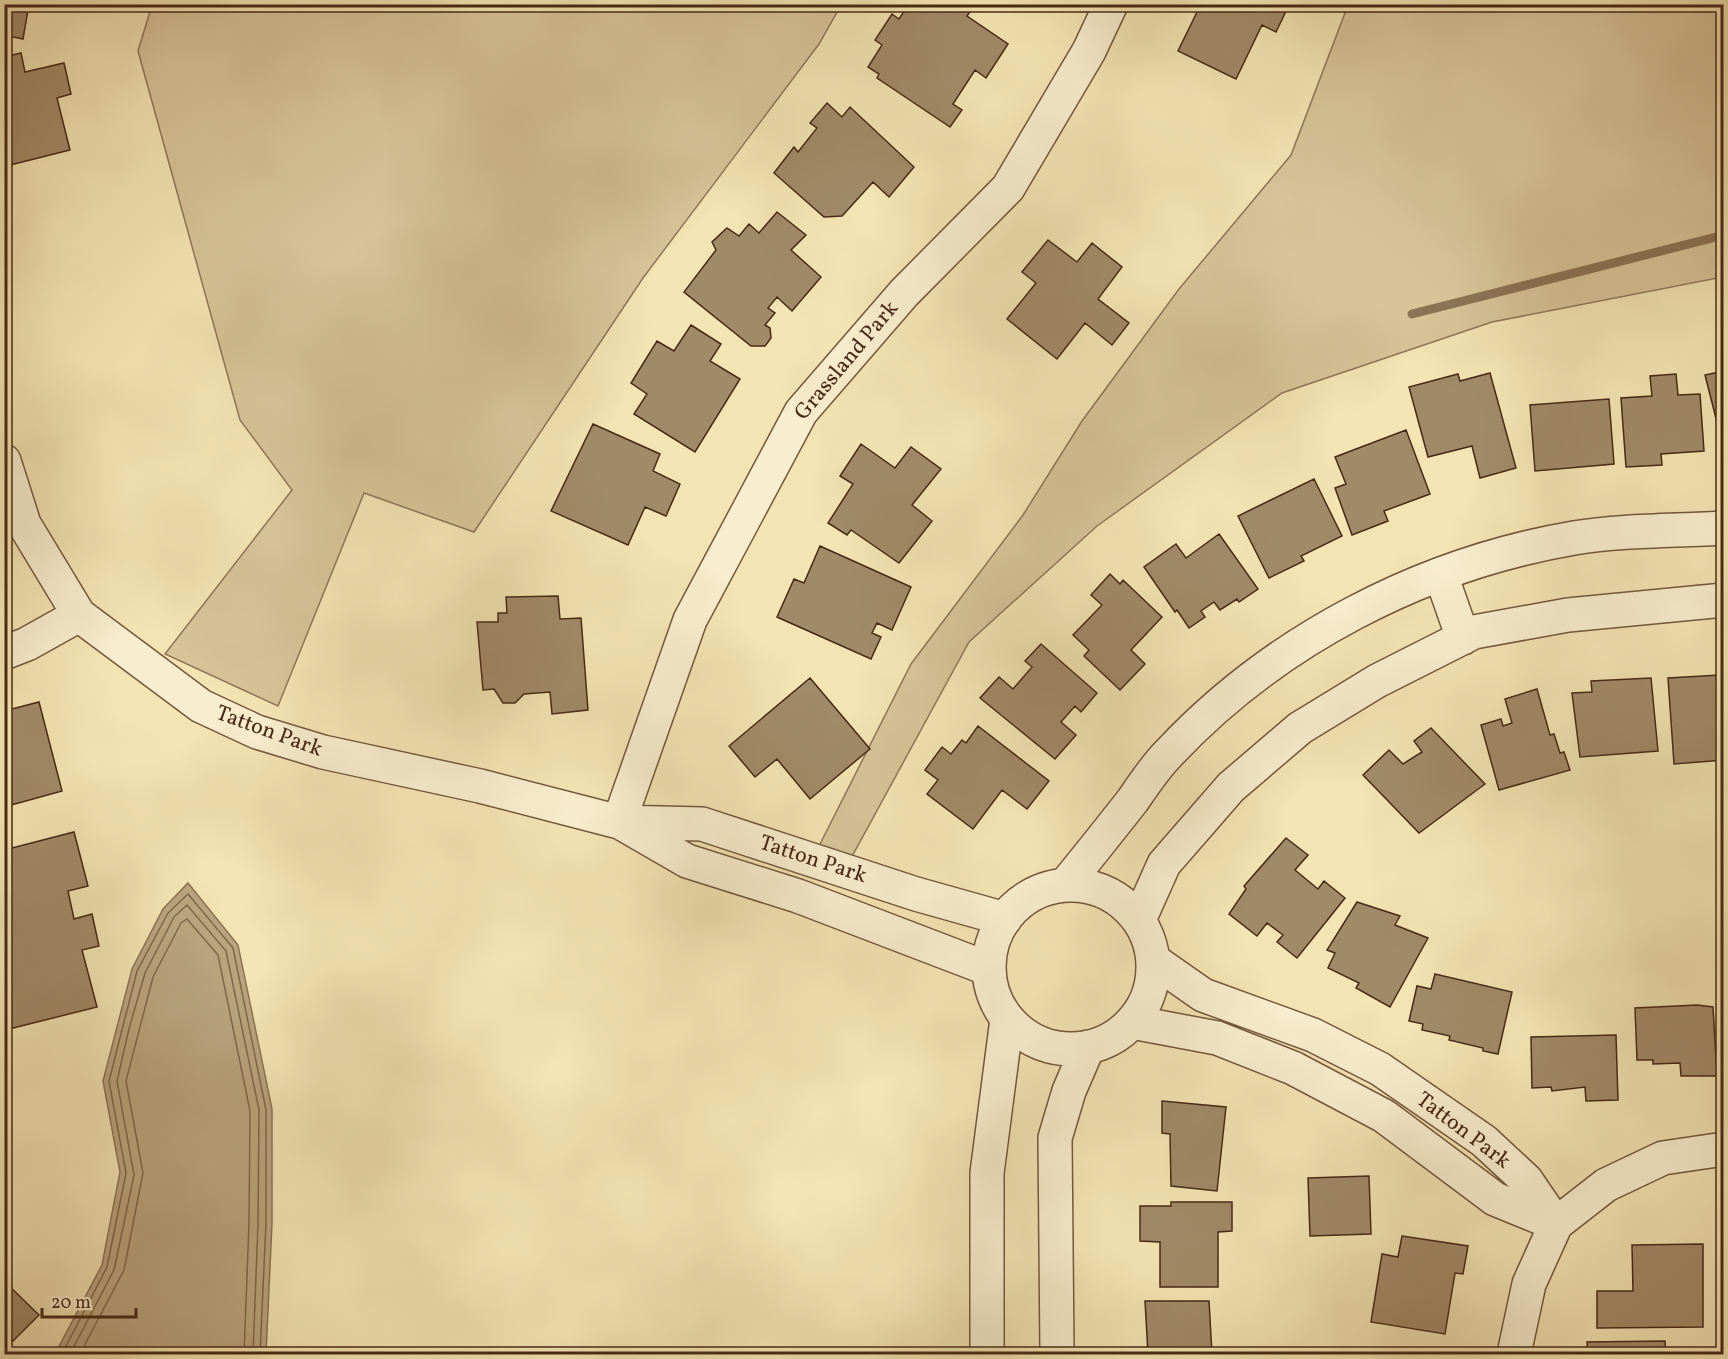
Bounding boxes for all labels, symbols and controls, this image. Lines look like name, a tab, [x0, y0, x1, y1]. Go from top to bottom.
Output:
street label: Grassland Park	[788, 295, 906, 427]
street label: Tatton Park	[211, 698, 327, 766]
street label: Tatton Park	[755, 828, 871, 892]
street label: Tatton Park	[1409, 1085, 1517, 1177]
scale bar	[42, 1281, 136, 1319]
text: 20 m	[51, 1291, 91, 1316]

